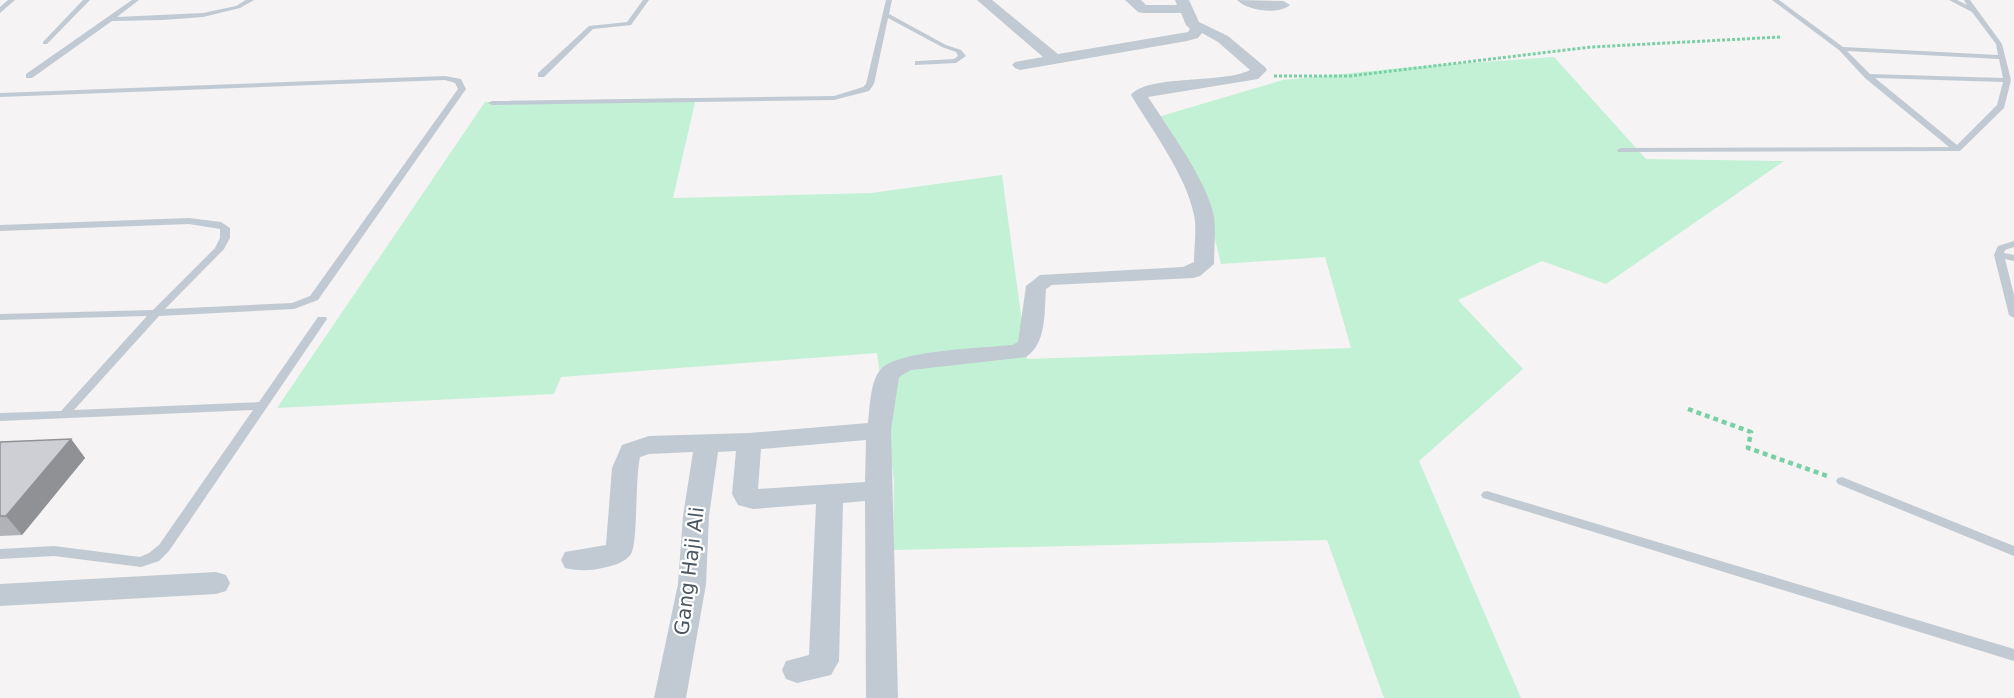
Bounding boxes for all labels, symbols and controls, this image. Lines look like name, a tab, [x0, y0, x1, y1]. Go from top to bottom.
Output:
street label: Gang Haji Ali	[669, 505, 709, 637]

